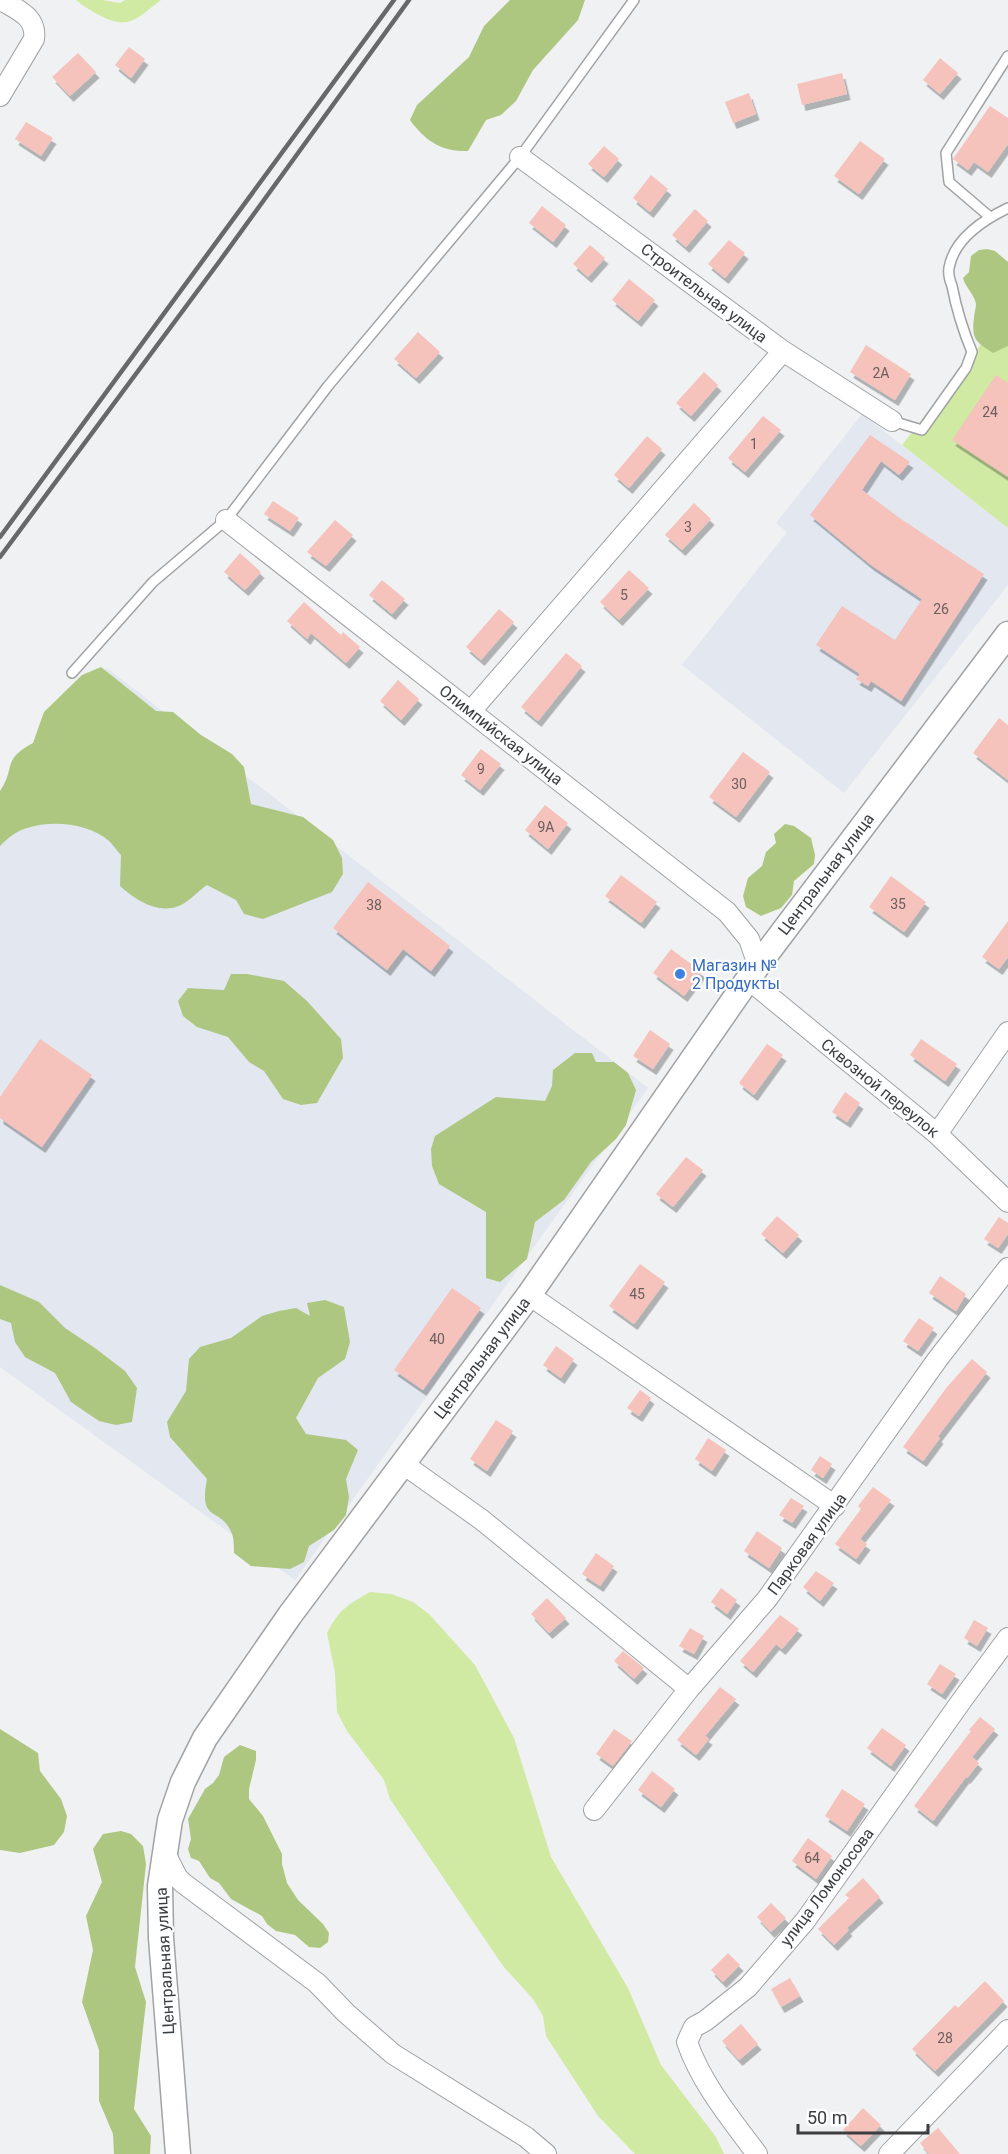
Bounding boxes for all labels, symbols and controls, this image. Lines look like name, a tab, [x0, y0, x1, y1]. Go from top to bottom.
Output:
street label: Строительная улица	[637, 239, 771, 347]
house number: 2А	[872, 365, 890, 381]
house number: 24	[982, 404, 998, 420]
house number: 1	[750, 436, 758, 452]
house number: 3	[684, 519, 692, 535]
house number: 5	[620, 587, 628, 603]
house number: 26	[933, 601, 949, 617]
street label: Олимпийская улица	[435, 681, 567, 789]
house number: 9	[477, 761, 485, 777]
house number: 30	[731, 776, 747, 792]
street label: Центральная улица	[774, 809, 878, 939]
house number: 9А	[537, 819, 555, 835]
house number: 35	[890, 896, 906, 912]
house number: 38	[366, 897, 382, 913]
place label: Магазин № 2 Продукты	[692, 956, 780, 993]
marker: Магазин № 2 Продукты	[673, 967, 687, 981]
street label: Сквозной переулок	[817, 1035, 943, 1142]
house number: 45	[629, 1286, 645, 1302]
street label: Центральная улица	[430, 1293, 534, 1423]
house number: 40	[429, 1331, 445, 1347]
street label: Парковая улица	[764, 1489, 850, 1599]
street label: улица Ломоносова	[776, 1824, 878, 1950]
house number: 64	[804, 1850, 820, 1866]
street label: Центральная улица	[152, 1887, 178, 2035]
house number: 28	[937, 2030, 953, 2046]
scale bar	[798, 2097, 928, 2135]
text: 50 m	[807, 2107, 847, 2128]

